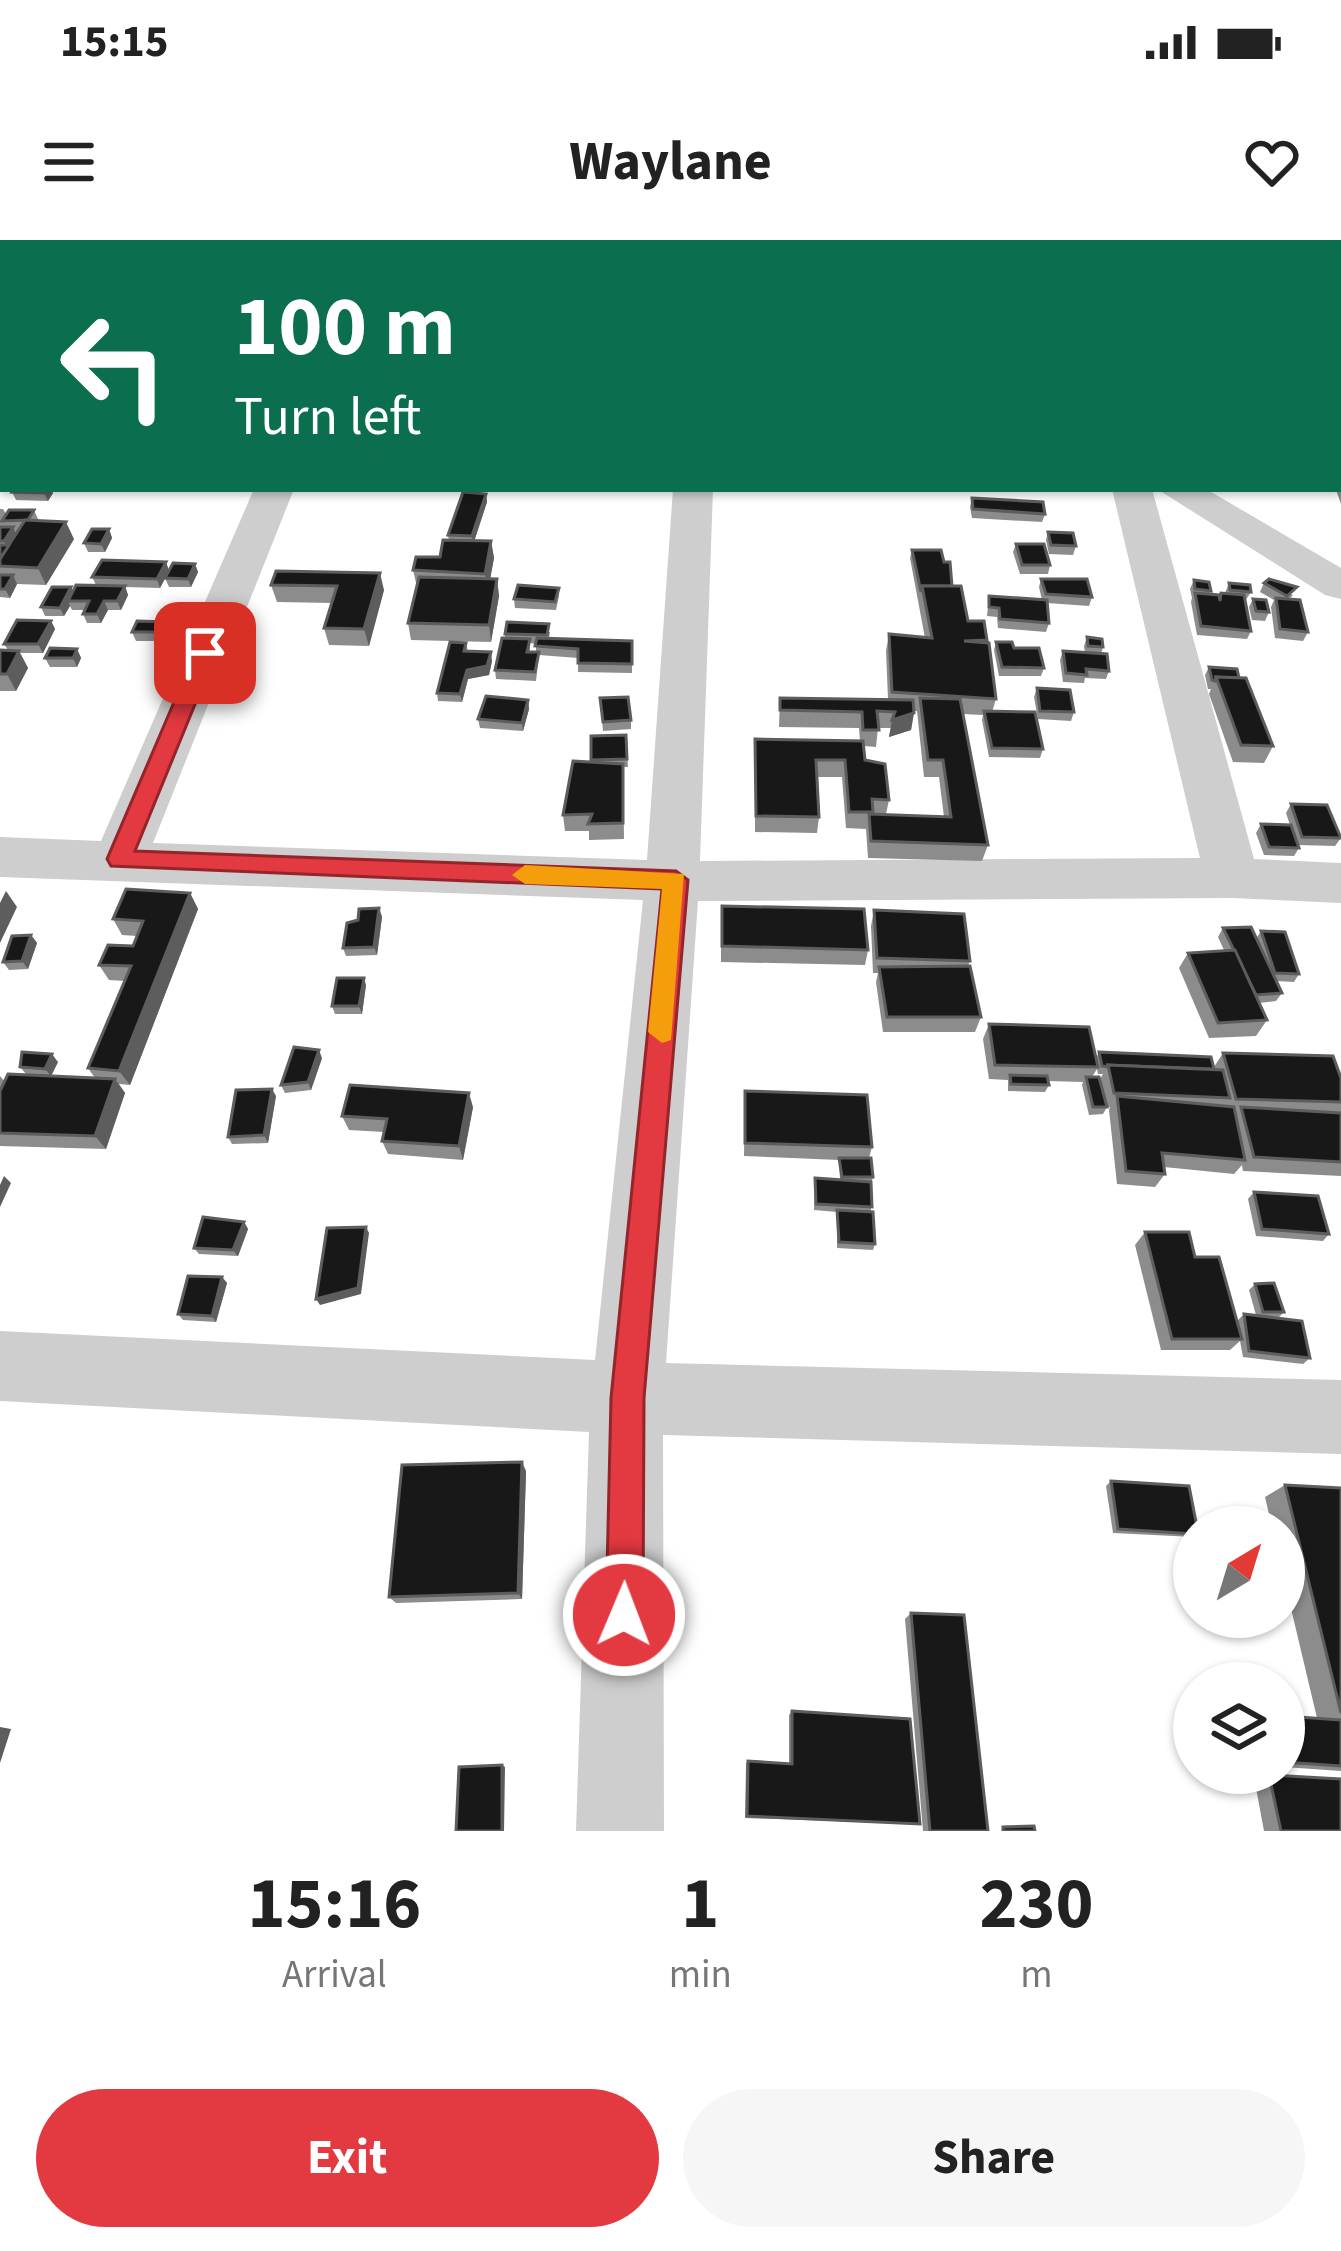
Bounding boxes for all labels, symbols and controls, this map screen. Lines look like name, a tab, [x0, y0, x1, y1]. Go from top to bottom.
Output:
text: 15:15	[60, 10, 169, 74]
text: Waylane	[569, 124, 772, 201]
icon: menu	[36, 129, 102, 195]
icon: heart	[1239, 129, 1305, 195]
text: 100 m	[234, 268, 456, 388]
icon: left	[36, 288, 192, 444]
text: Turn left	[234, 379, 421, 456]
pin	[154, 602, 256, 704]
icon: arrive	[172, 620, 238, 686]
north arrow	[1173, 1506, 1305, 1638]
map controls	[1173, 1506, 1305, 1794]
position arrow	[561, 1552, 687, 1678]
button: layers	[1173, 1662, 1305, 1794]
text: 15:16	[248, 1853, 421, 1956]
text: 1	[681, 1853, 719, 1956]
text: 230	[979, 1853, 1094, 1956]
text: Arrival	[282, 1947, 387, 2003]
text: min	[669, 1947, 732, 2003]
text: m	[1020, 1947, 1053, 2003]
button: Exit	[36, 2089, 659, 2227]
button: Share	[683, 2089, 1305, 2227]

